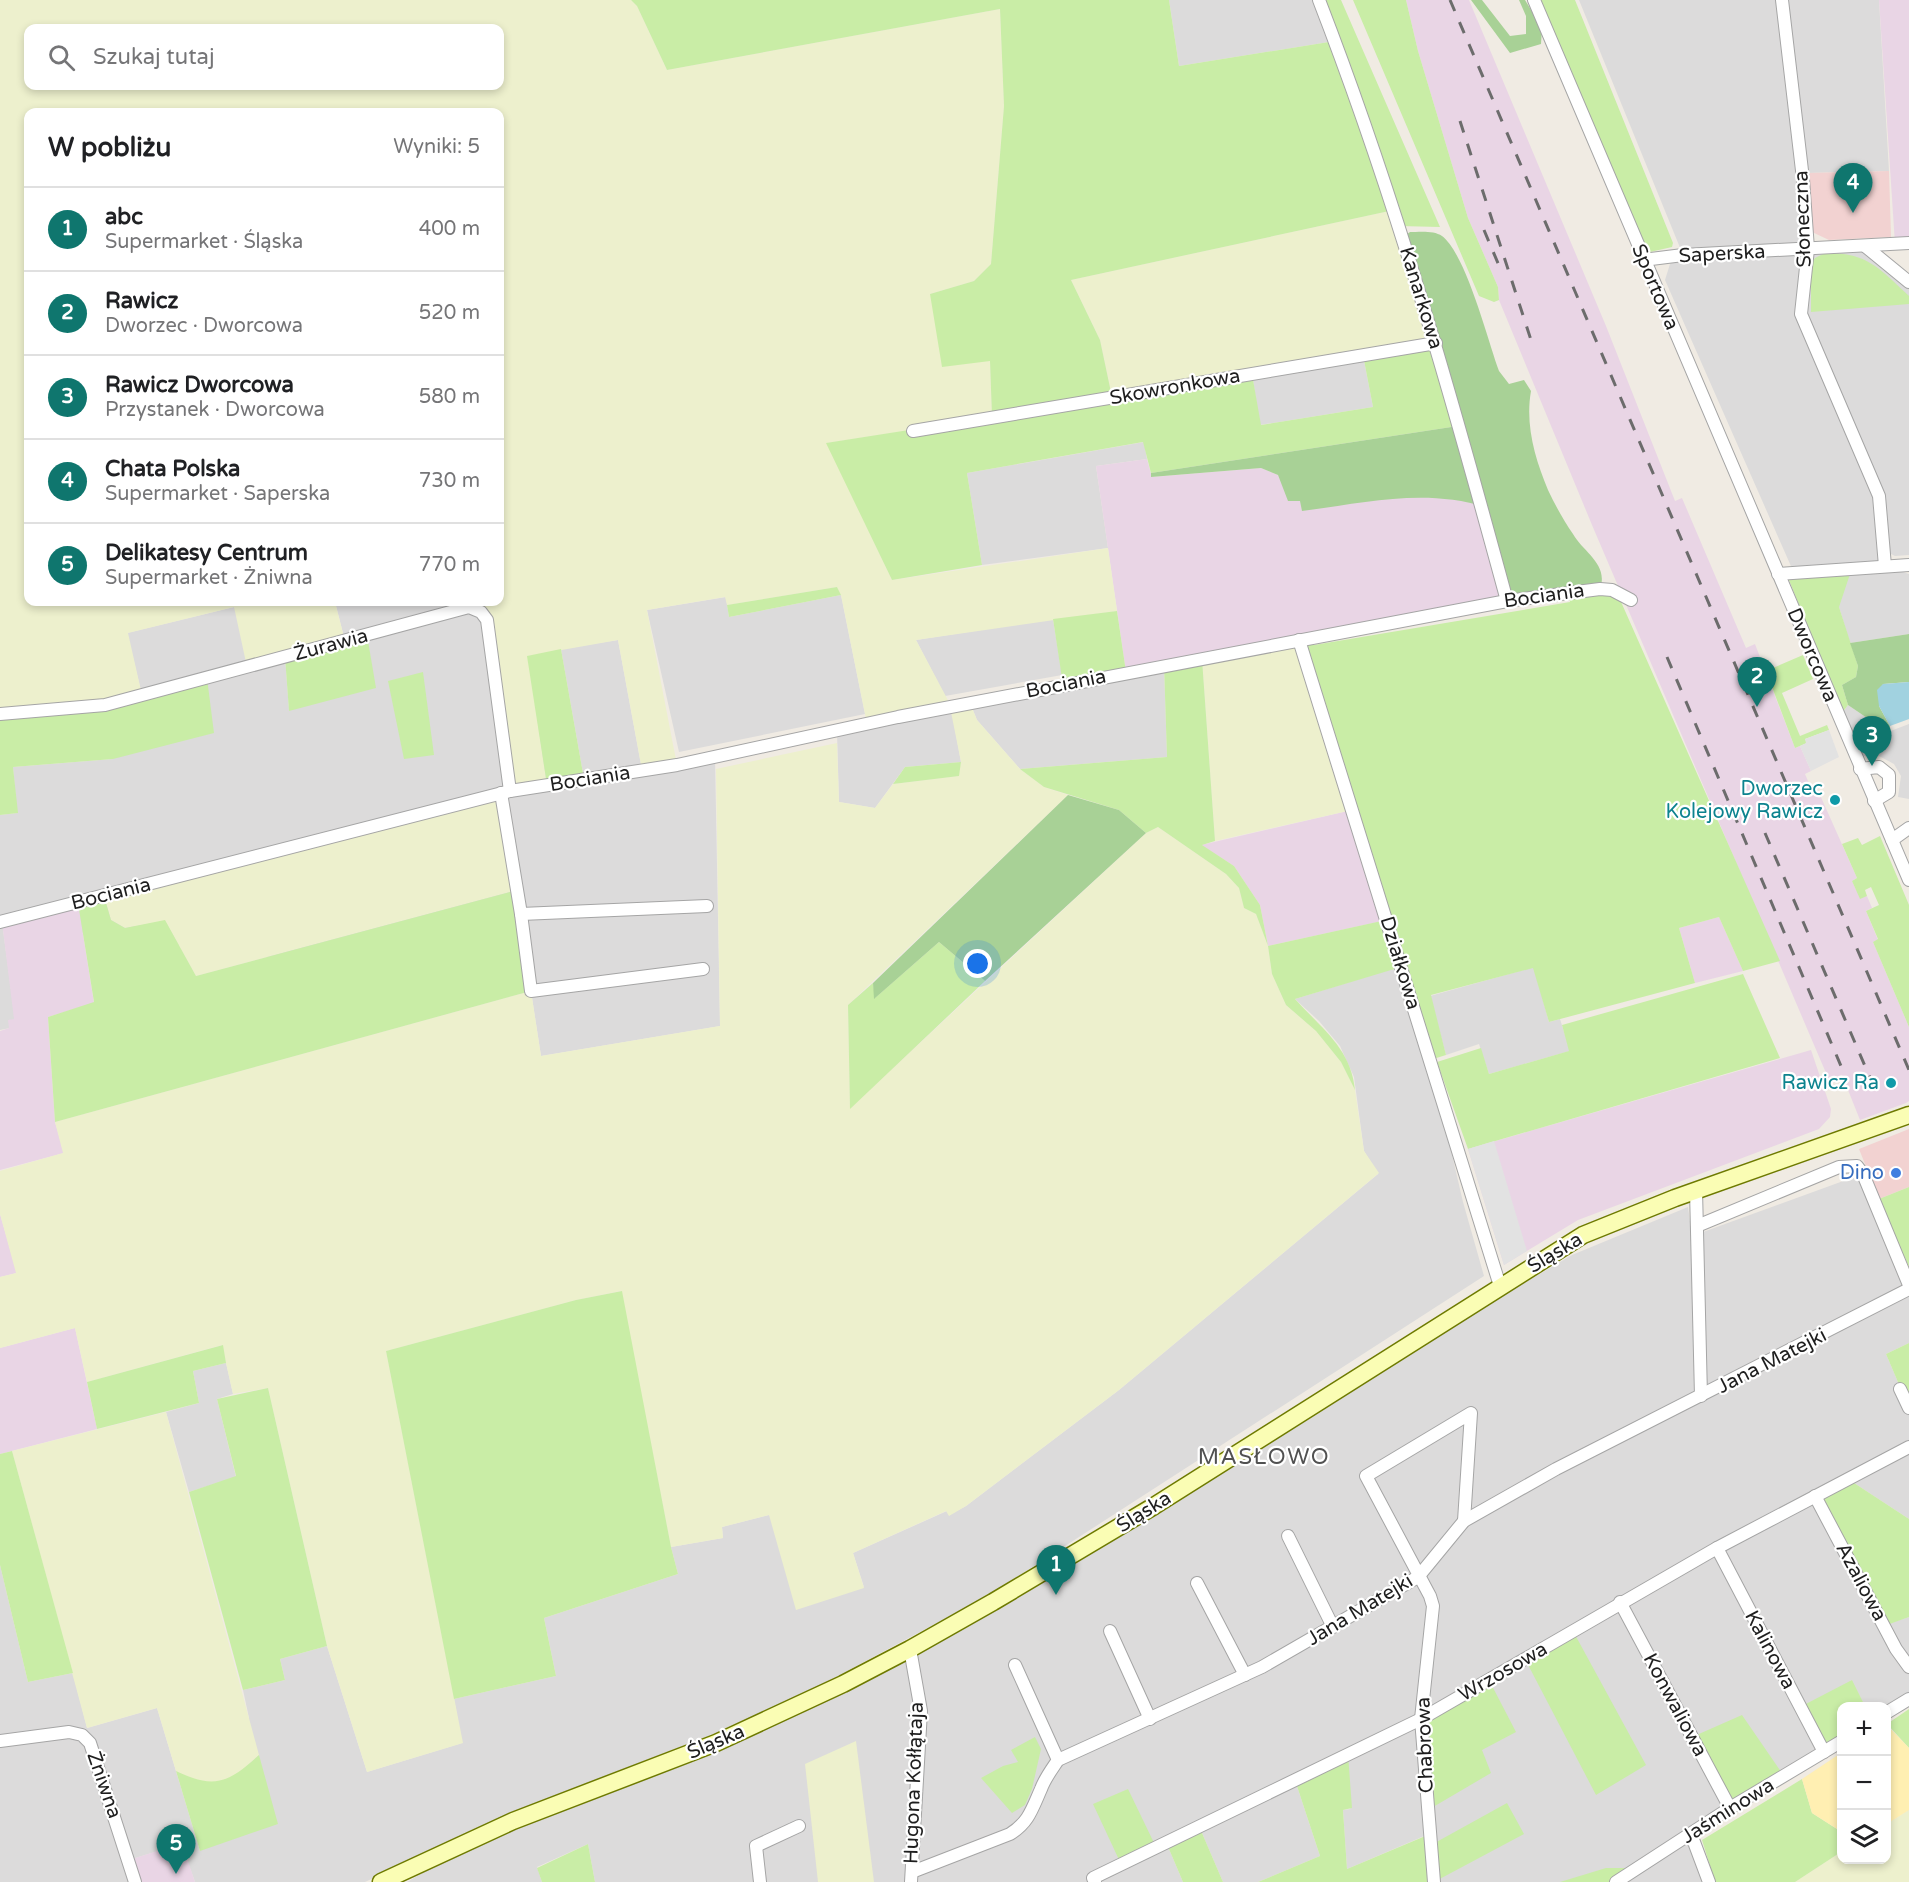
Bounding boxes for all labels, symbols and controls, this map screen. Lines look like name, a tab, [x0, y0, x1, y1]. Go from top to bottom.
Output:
search box	[24, 24, 504, 90]
icon: search	[45, 41, 78, 74]
text: Szukaj tutaj	[93, 44, 215, 70]
text: W pobliżu	[48, 132, 171, 163]
text: Wyniki: 5	[393, 135, 480, 159]
pin: 4	[1834, 164, 1872, 213]
street label: Słoneczna	[1789, 170, 1817, 268]
text: abc	[105, 204, 143, 230]
text: 1	[61, 217, 74, 241]
text: 400 m	[419, 217, 480, 241]
text: Supermarket · Śląska	[105, 230, 303, 254]
street label: Sportowa	[1626, 240, 1684, 334]
street label: Saperska	[1678, 240, 1766, 268]
street label: Kanarkowa	[1394, 244, 1448, 352]
text: Rawicz	[105, 288, 178, 314]
text: 2	[61, 301, 74, 325]
text: 520 m	[419, 301, 480, 325]
text: Dworzec · Dworcowa	[105, 314, 303, 338]
street label: Skowronkowa	[1108, 364, 1242, 410]
text: Rawicz Dworcowa	[105, 372, 294, 398]
text: 3	[61, 385, 74, 409]
text: 580 m	[419, 385, 480, 409]
text: Przystanek · Dworcowa	[105, 398, 325, 422]
text: Chata Polska	[105, 456, 240, 482]
text: 4	[61, 469, 74, 493]
text: 730 m	[419, 469, 480, 493]
text: Supermarket · Saperska	[105, 482, 330, 506]
text: Delikatesy Centrum	[105, 540, 308, 566]
text: 5	[61, 553, 74, 577]
text: 770 m	[419, 553, 480, 577]
text: Supermarket · Żniwna	[105, 566, 313, 590]
street label: Bociania	[1502, 578, 1586, 614]
street label: Dworcowa	[1781, 604, 1843, 706]
street label: Żurawia	[291, 624, 371, 666]
pin: 2	[1738, 658, 1776, 707]
street label: Bociania	[1024, 664, 1108, 704]
pin: 3	[1852, 716, 1892, 766]
street label: Bociania	[548, 761, 632, 797]
place label: Dworzec Kolejowy Rawicz	[1666, 777, 1823, 824]
marker: Dworzec Kolejowy Rawicz	[1828, 793, 1842, 807]
street label: Bociania	[69, 873, 153, 915]
street label: Działkowa	[1374, 914, 1426, 1012]
your location	[963, 949, 992, 978]
place label: Rawicz Ra	[1782, 1071, 1879, 1095]
marker: Rawicz Ra	[1884, 1076, 1898, 1090]
place label: Dino	[1840, 1161, 1884, 1185]
marker: Dino	[1889, 1166, 1903, 1180]
street label: Śląska	[1523, 1226, 1587, 1279]
street label: Jana Matejki	[1713, 1323, 1831, 1399]
district label: MASŁOWO	[1198, 1444, 1330, 1470]
street label: Śląska	[1112, 1485, 1176, 1538]
street label: Azaliowa	[1830, 1539, 1892, 1625]
pin: 1	[1036, 1546, 1076, 1595]
street label: Jana Matejki	[1303, 1569, 1417, 1651]
street label: Kalinowa	[1739, 1607, 1801, 1693]
street label: Wrzosowa	[1454, 1637, 1552, 1707]
street label: Konwaliowa	[1638, 1649, 1712, 1761]
street label: Chabrowa	[1411, 1696, 1439, 1794]
street label: Hugona Kołłątaja	[899, 1701, 929, 1865]
map controls	[1837, 1702, 1891, 1864]
button: +	[1837, 1702, 1891, 1756]
street label: Śląska	[683, 1718, 748, 1765]
street label: Żniwna	[81, 1748, 127, 1822]
button: −	[1837, 1756, 1891, 1810]
street label: Jaśminowa	[1677, 1773, 1779, 1849]
button: layers	[1837, 1810, 1891, 1864]
pin: 5	[156, 1824, 195, 1874]

